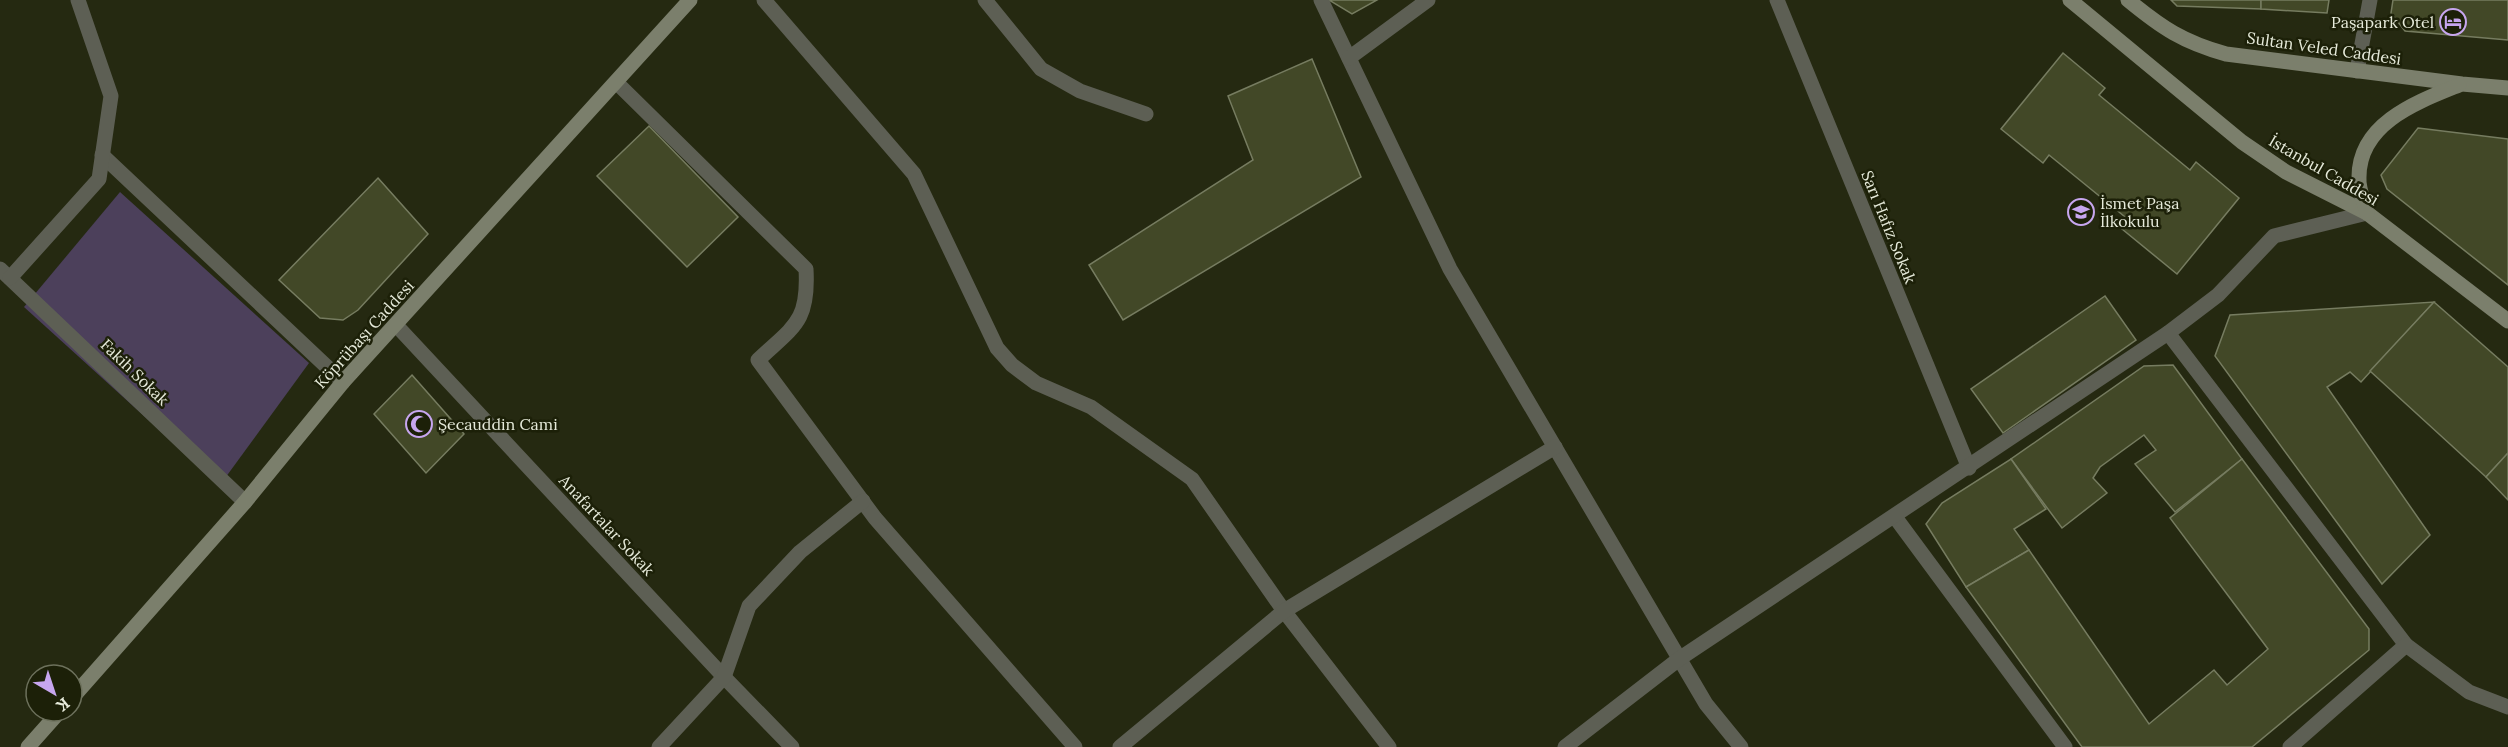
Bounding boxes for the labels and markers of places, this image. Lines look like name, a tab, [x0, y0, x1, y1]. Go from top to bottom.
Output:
hotel icon: Paşapark Otel	[2438, 7, 2468, 37]
place label: Paşapark Otel	[2331, 12, 2434, 32]
place label: İsmet Paşa İlkokulu	[2100, 193, 2179, 231]
school or university icon: İsmet Paşa İlkokulu	[2066, 197, 2096, 227]
mosque icon: Şecauddin Cami	[404, 409, 434, 439]
place label: Şecauddin Cami	[438, 414, 558, 434]

